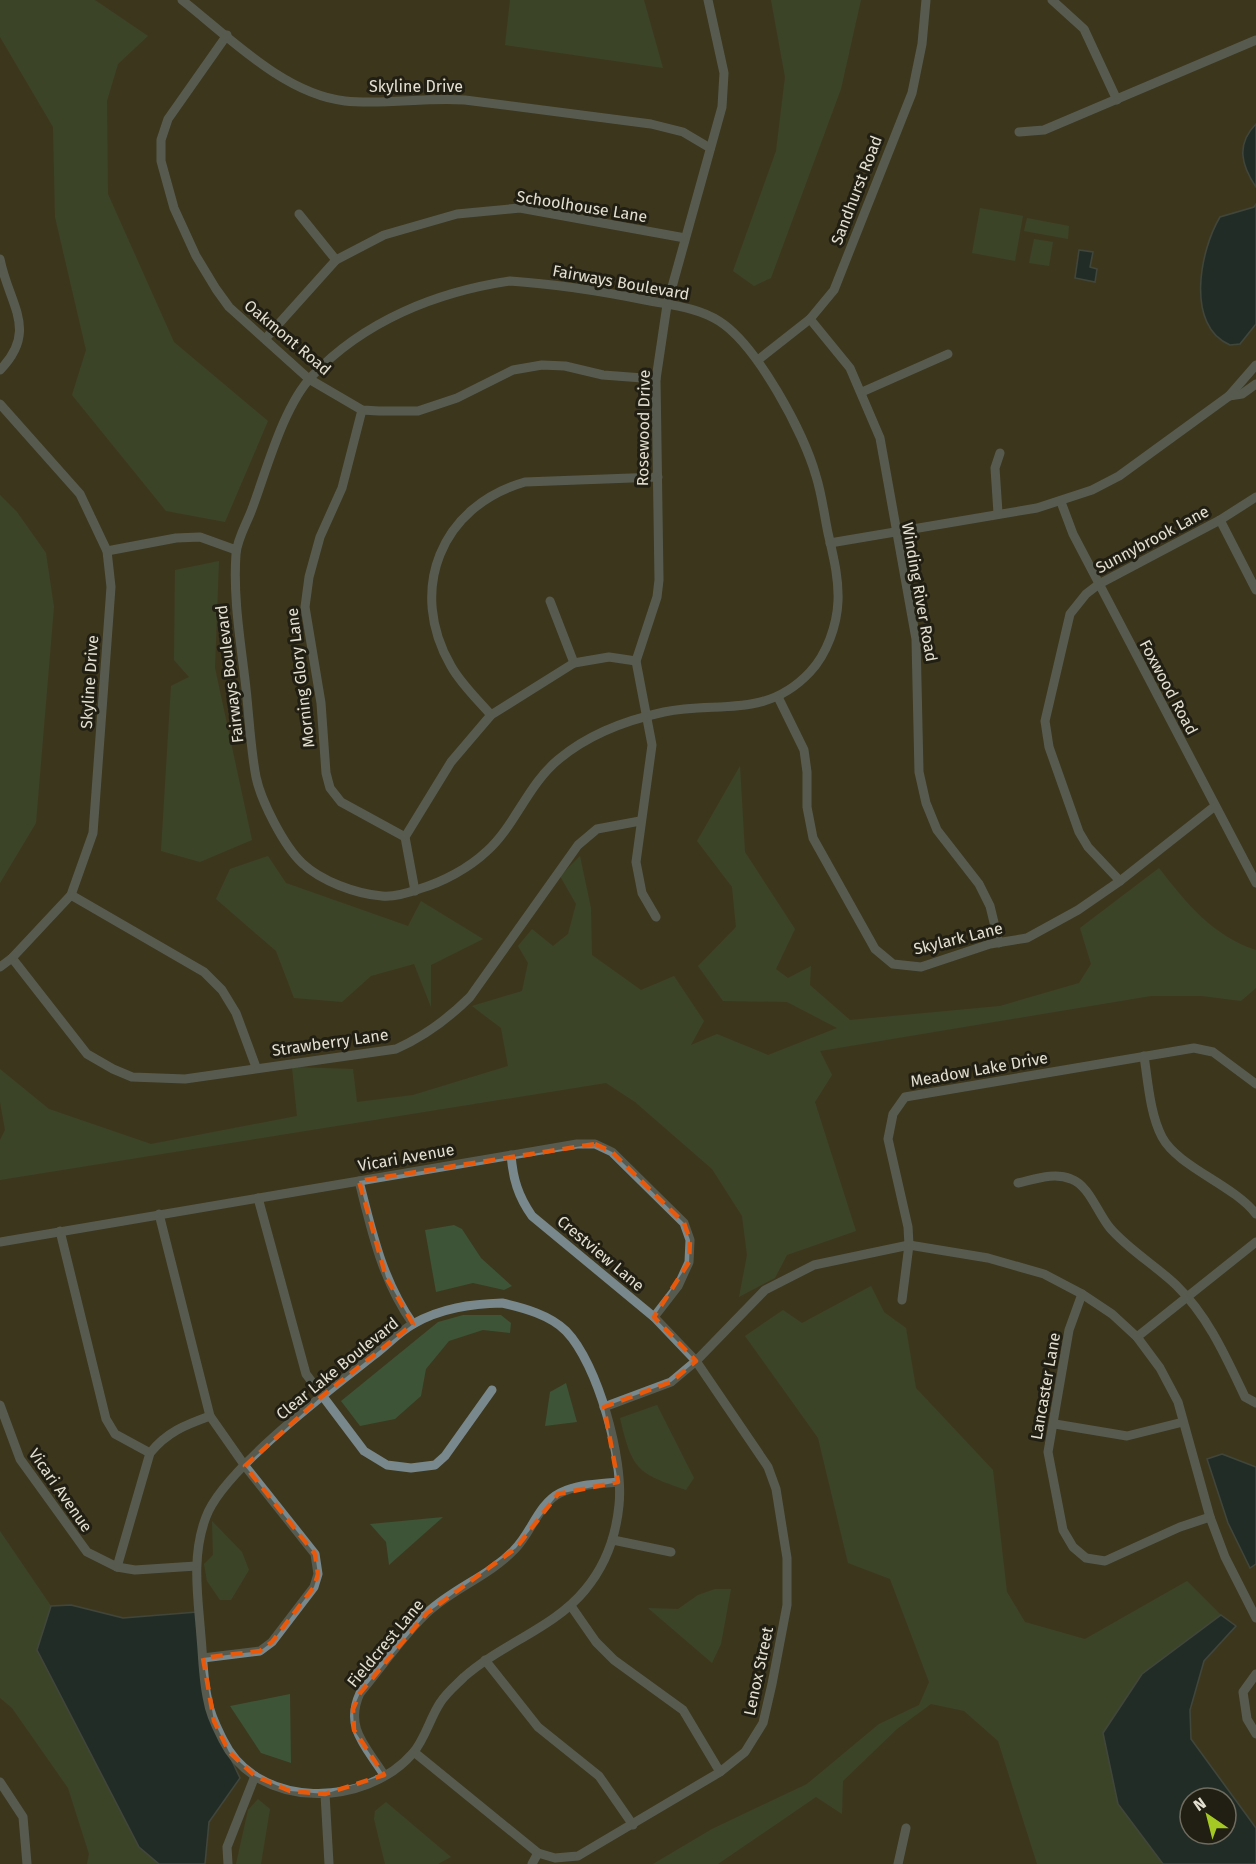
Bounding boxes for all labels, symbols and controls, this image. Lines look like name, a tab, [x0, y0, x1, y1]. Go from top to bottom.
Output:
street label: Skyline Drive	[369, 77, 463, 96]
street label: Sandhurst Road	[827, 133, 886, 247]
street label: Schoolhouse Lane	[515, 187, 649, 226]
street label: Fairways Boulevard	[551, 261, 691, 304]
street label: Oakmont Road	[241, 296, 335, 379]
street label: Rosewood Drive	[633, 370, 654, 486]
street label: Sunnybrook Lane	[1092, 502, 1212, 577]
street label: Winding River Road	[898, 521, 941, 663]
street label: Fairways Boulevard	[212, 604, 247, 744]
street label: Morning Glory Lane	[282, 607, 319, 749]
street label: Skyline Drive	[77, 635, 102, 730]
street label: Foxwood Road	[1135, 636, 1202, 738]
street label: Skylark Lane	[912, 918, 1005, 959]
street label: Strawberry Lane	[271, 1025, 390, 1060]
street label: Meadow Lake Drive	[909, 1048, 1049, 1091]
street label: Vicari Avenue	[356, 1140, 456, 1175]
street label: Crestview Lane	[553, 1211, 648, 1295]
street label: Clear Lake Boulevard	[272, 1313, 402, 1424]
street label: Lancaster Lane	[1027, 1331, 1064, 1441]
street label: Vicari Avenue	[25, 1445, 96, 1536]
street label: Fieldcrest Lane	[343, 1596, 428, 1691]
street label: Lenox Street	[740, 1625, 777, 1717]
north arrow	[1178, 1786, 1238, 1846]
text: N	[1190, 1793, 1209, 1815]

